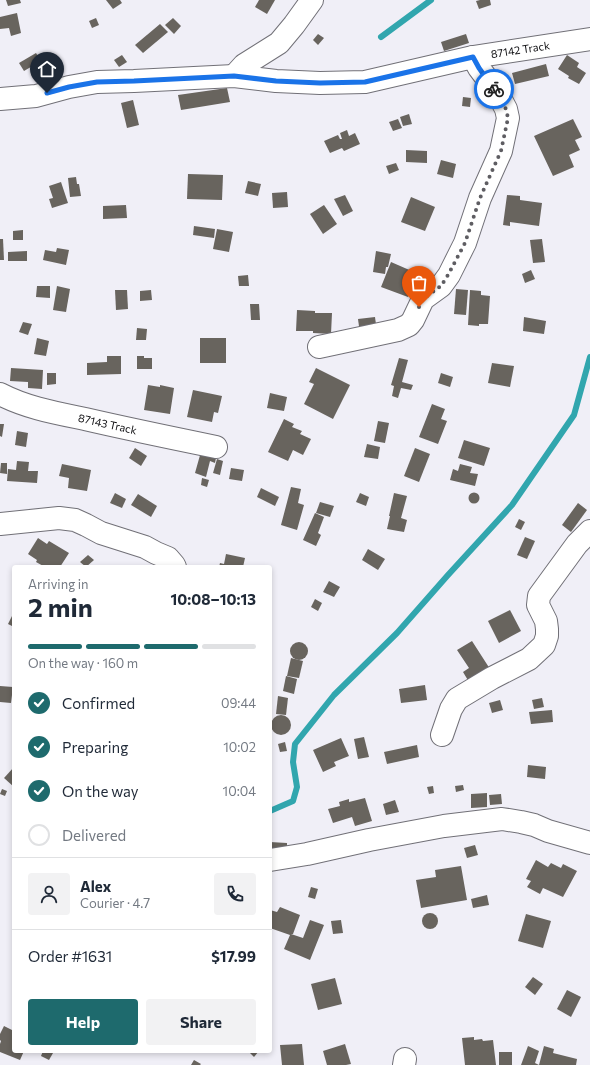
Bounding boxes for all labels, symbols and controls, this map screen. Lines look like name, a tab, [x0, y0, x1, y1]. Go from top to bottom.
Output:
street label: 87142 Track	[490, 38, 551, 60]
pin	[30, 52, 64, 93]
icon: home	[36, 58, 58, 80]
courier	[474, 69, 514, 109]
icon: bike	[483, 78, 505, 100]
pin	[402, 266, 436, 307]
icon: bag	[408, 272, 430, 294]
street label: 87143 Track	[77, 411, 138, 436]
text: Arriving in	[28, 576, 88, 592]
text: 10:08–10:13	[171, 590, 256, 608]
text: 2 min	[28, 591, 93, 622]
text: On the way · 160 m	[28, 655, 138, 671]
icon: check	[28, 692, 50, 714]
text: Confirmed	[62, 694, 135, 712]
text: 09:44	[221, 695, 256, 711]
icon: check	[28, 736, 50, 758]
text: Preparing	[62, 738, 128, 756]
text: 10:02	[223, 739, 256, 755]
icon: check	[28, 780, 50, 802]
text: On the way	[62, 782, 139, 800]
text: 10:04	[223, 783, 256, 799]
text: Delivered	[62, 826, 126, 844]
button: person	[28, 873, 70, 915]
button: phone	[214, 873, 256, 915]
text: Alex	[80, 877, 111, 895]
text: Courier · 4.7	[80, 895, 150, 911]
text: Order #1631	[28, 947, 112, 965]
text: $17.99	[211, 947, 256, 965]
button: Help	[28, 999, 138, 1045]
button: Share	[146, 999, 256, 1045]

